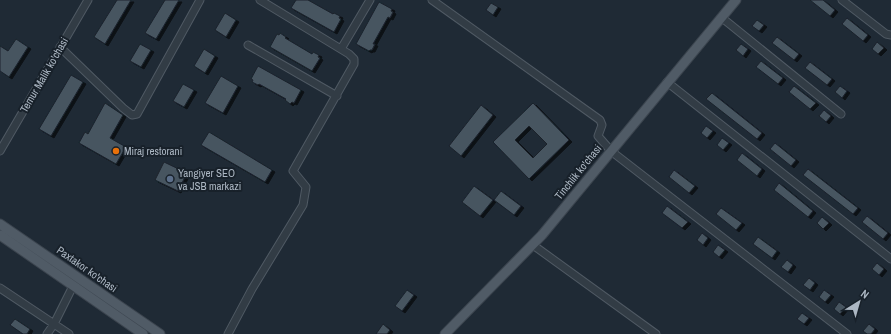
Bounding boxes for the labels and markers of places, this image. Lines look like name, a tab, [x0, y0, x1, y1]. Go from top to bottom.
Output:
place label: Miraj restorani	[124, 144, 182, 158]
marker: Miraj restorani	[111, 146, 121, 156]
place label: Yangiyer SEO va JSB markazi	[178, 166, 241, 193]
marker: Yangiyer SEO va JSB markazi	[165, 174, 175, 184]

